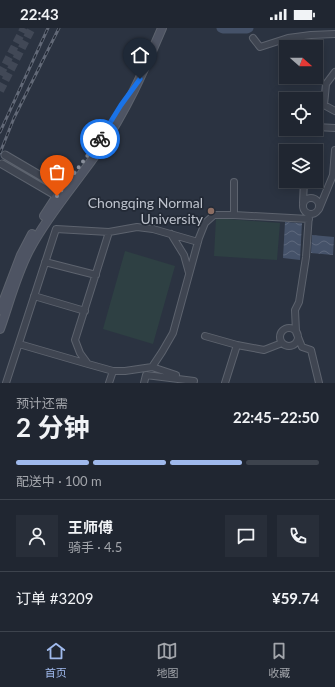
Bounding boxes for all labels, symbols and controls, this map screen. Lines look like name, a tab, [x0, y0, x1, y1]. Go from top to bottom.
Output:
text: 22:43	[20, 5, 59, 23]
pin	[123, 38, 157, 79]
north arrow	[279, 40, 323, 84]
map controls	[279, 40, 323, 188]
icon: home	[129, 44, 151, 66]
button: locate	[279, 92, 323, 136]
courier	[80, 119, 120, 159]
icon: bike	[89, 128, 111, 150]
button: layers	[279, 144, 323, 188]
pin	[40, 155, 74, 196]
icon: bag	[46, 161, 68, 183]
place label: Chongqing Normal University	[88, 194, 204, 227]
marker: Chongqing Normal University	[206, 206, 216, 216]
text: 预计还需	[16, 395, 68, 411]
text: 22:45–22:50	[233, 408, 319, 426]
text: 2 分钟	[16, 411, 89, 443]
text: 配送中 · 100 m	[16, 473, 102, 489]
button: person	[16, 515, 58, 557]
button: chat	[225, 515, 267, 557]
button: phone	[277, 515, 319, 557]
text: 王师傅	[68, 518, 113, 536]
text: 骑手 · 4.5	[68, 539, 122, 555]
text: 订单 #3209	[16, 589, 93, 607]
text: ¥59.74	[272, 589, 319, 607]
tab: 首页	[45, 640, 67, 680]
tab: 地图	[156, 640, 178, 680]
tab: 收藏	[268, 640, 290, 680]

